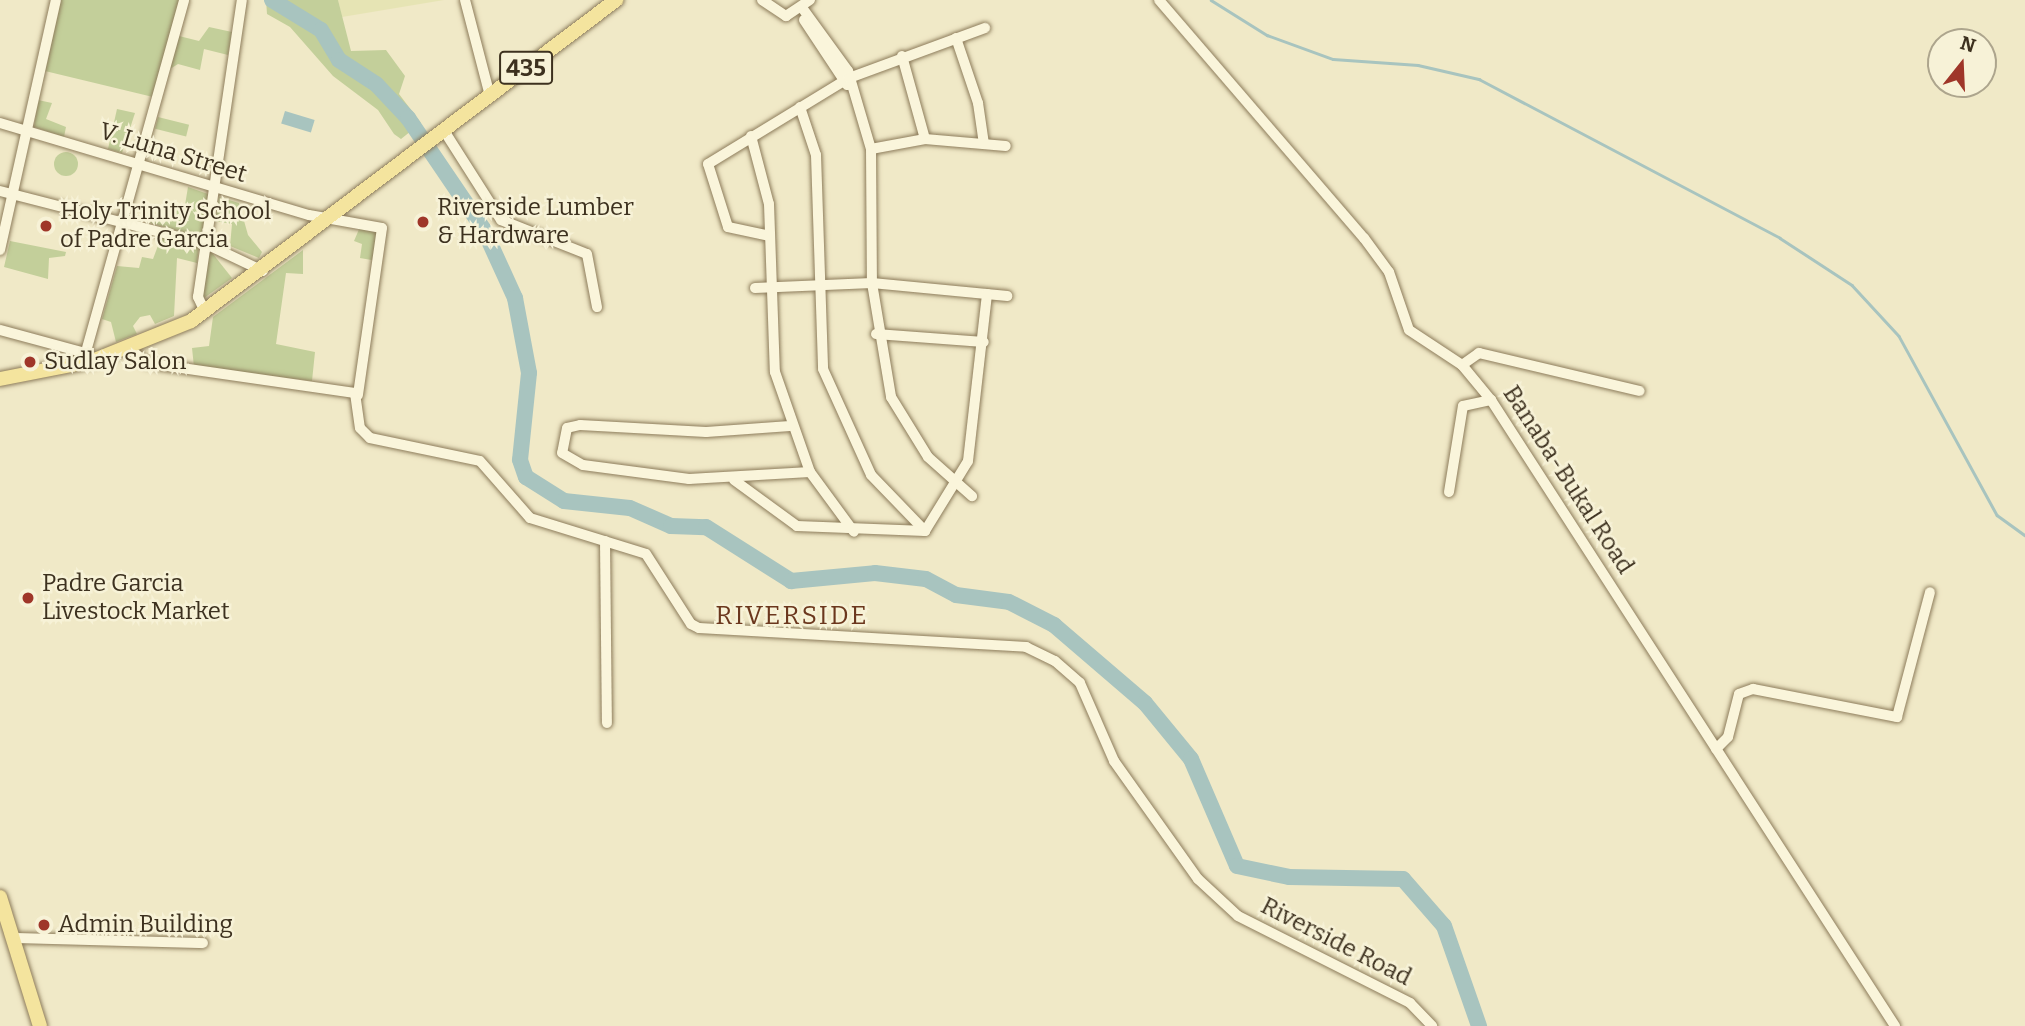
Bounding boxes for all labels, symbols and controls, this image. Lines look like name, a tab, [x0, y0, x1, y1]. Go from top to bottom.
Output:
north arrow	[1927, 28, 1997, 98]
text: N	[1957, 31, 1979, 58]
road number: 435	[498, 48, 554, 88]
street label: V. Luna Street	[96, 117, 250, 189]
place label: Riverside Lumber & Hardware	[437, 194, 634, 250]
place label: Holy Trinity School of Padre Garcia	[60, 198, 271, 254]
marker: Riverside Lumber & Hardware	[415, 214, 431, 230]
marker: Holy Trinity School of Padre Garcia	[38, 218, 54, 234]
place label: Sudlay Salon	[44, 348, 186, 376]
marker: Sudlay Salon	[22, 354, 38, 370]
street label: Banaba-Bukal Road	[1496, 381, 1640, 579]
place label: Padre Garcia Livestock Market	[42, 570, 230, 626]
marker: Padre Garcia Livestock Market	[20, 590, 36, 606]
district label: RIVERSIDE	[716, 600, 868, 632]
street label: Riverside Road	[1256, 892, 1416, 992]
place label: Admin Building	[58, 911, 233, 939]
marker: Admin Building	[36, 917, 52, 933]

